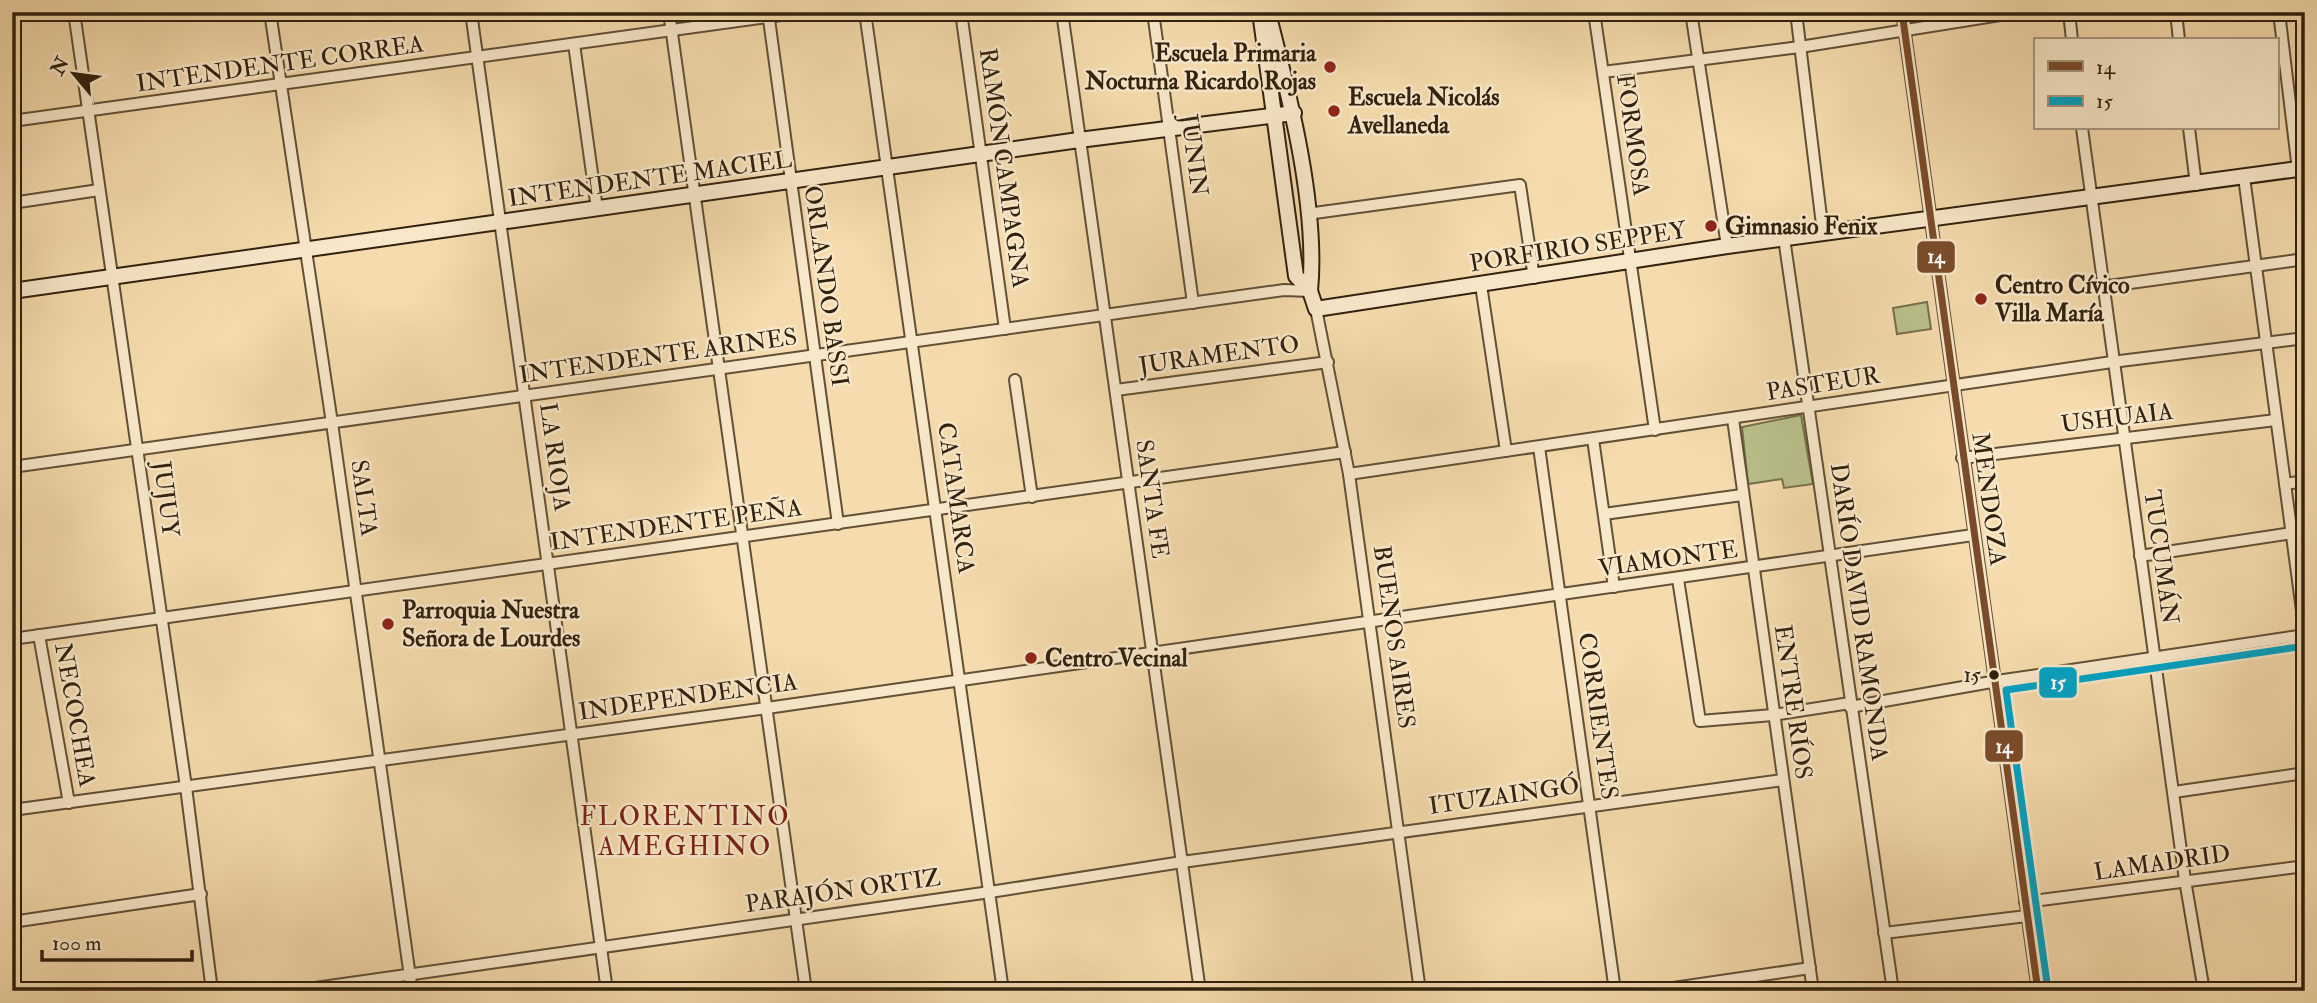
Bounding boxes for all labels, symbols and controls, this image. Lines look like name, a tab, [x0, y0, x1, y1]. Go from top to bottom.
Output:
street label: INTENDENTE CORREA	[134, 28, 426, 100]
north arrow	[38, 38, 108, 108]
place label: Escuela Primaria Nocturna Ricardo Rojas	[1084, 38, 1317, 97]
legend	[2034, 38, 2278, 130]
street label: RAMÓN CAMPAGNA	[972, 46, 1037, 290]
text: N	[45, 52, 75, 80]
text: 14	[2096, 54, 2116, 81]
marker: Escuela Primaria Nocturna Ricardo Rojas	[1322, 59, 1338, 75]
street label: FORMOSA	[1609, 72, 1657, 198]
place label: Escuela Nicolás Avellaneda	[1347, 82, 1500, 141]
text: 15	[2096, 88, 2113, 115]
marker: Escuela Nicolás Avellaneda	[1326, 103, 1342, 119]
street label: JUNIN	[1173, 111, 1215, 199]
street label: INTENDENTE MACIEL	[506, 144, 795, 214]
street label: ORLANDO BASSI	[797, 184, 855, 388]
place label: Gimnasio Fenix	[1725, 211, 1878, 242]
street label: PORFIRIO SEPPEY	[1467, 214, 1689, 279]
marker: Gimnasio Fenix	[1703, 218, 1719, 234]
line badge: 14	[1916, 240, 1956, 274]
text: 14	[1927, 245, 1946, 269]
place label: Centro Cívico Villa María	[1994, 270, 2130, 329]
marker: Centro Cívico Villa María	[1973, 291, 1989, 307]
street label: INTENDENTE ARINES	[517, 321, 799, 391]
street label: JURAMENTO	[1136, 328, 1301, 382]
street label: PASTEUR	[1764, 360, 1883, 408]
street label: USHUAIA	[2059, 396, 2175, 440]
street label: LA RIOJA	[532, 401, 578, 513]
street label: CATAMARCA	[930, 420, 982, 576]
street label: MENDOZA	[1964, 430, 2014, 568]
street label: SANTA FE	[1128, 437, 1176, 561]
street label: JUJUY	[146, 458, 186, 539]
street label: SALTA	[343, 458, 385, 538]
street label: DARÍO DAVID RAMONDA	[1823, 461, 1896, 763]
street label: TUCUMÁN	[2136, 488, 2187, 627]
street label: INTENDENTE PEÑA	[548, 491, 804, 558]
street label: VIAMONTE	[1596, 534, 1740, 584]
street label: BUENOS AIRES	[1366, 543, 1422, 731]
place label: Parroquia Nuestra Señora de Lourdes	[402, 595, 580, 654]
marker: Parroquia Nuestra Señora de Lourdes	[380, 616, 396, 632]
street label: ENTRE RÍOS	[1767, 623, 1820, 781]
street label: CORRIENTES	[1571, 631, 1625, 801]
street label: NECOCHEA	[47, 641, 103, 789]
place label: Centro Vecinal	[1045, 643, 1188, 674]
marker: Centro Vecinal	[1023, 650, 1039, 666]
place label: 15	[1964, 661, 1981, 689]
street label: INDEPENDENCIA	[576, 666, 800, 728]
line badge: 15	[2038, 666, 2078, 699]
marker: 15	[1987, 668, 2001, 682]
text: 15	[2050, 671, 2066, 695]
line badge: 14	[1984, 729, 2024, 763]
text: 14	[1995, 735, 2014, 759]
street label: ITUZAINGÓ	[1427, 769, 1581, 822]
district label: FLORENTINO AMEGHINO	[580, 801, 790, 863]
street label: LAMADRID	[2092, 838, 2232, 888]
street label: PARAJÓN ORTIZ	[743, 861, 943, 920]
scale bar	[42, 919, 192, 963]
text: 100 m	[52, 930, 102, 957]

